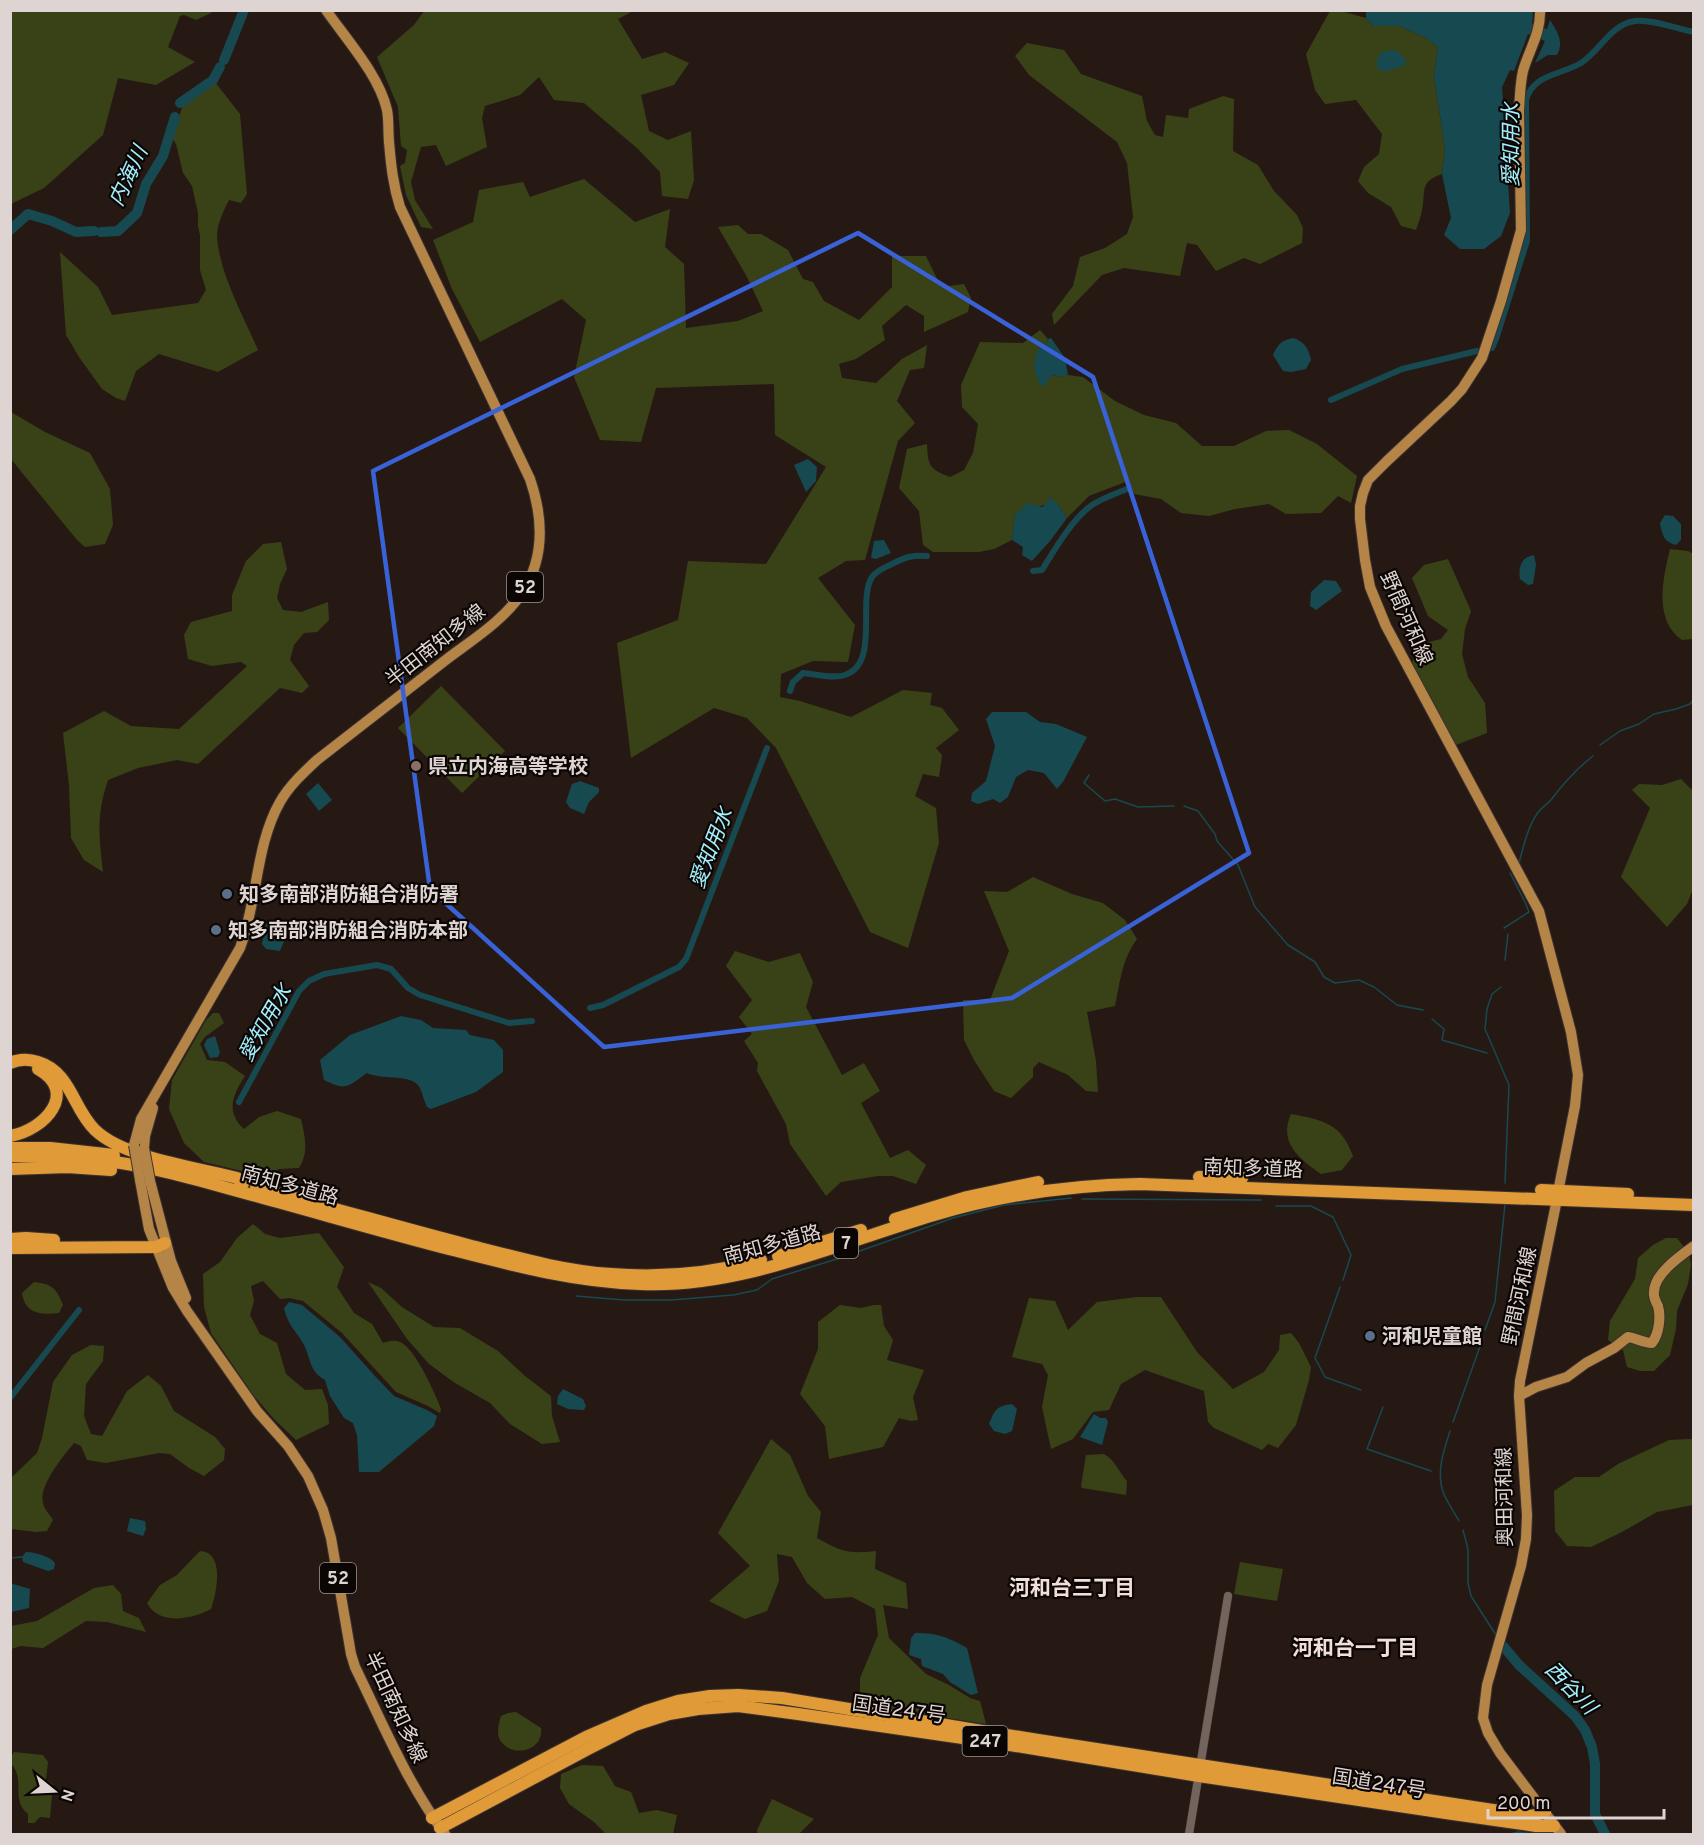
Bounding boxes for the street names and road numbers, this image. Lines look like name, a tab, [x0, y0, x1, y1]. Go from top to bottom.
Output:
street label: 野間河和線	[1373, 568, 1437, 670]
road number: 52	[507, 572, 543, 602]
street label: 半田南知多線	[381, 599, 492, 694]
street label: 南知多道路	[1203, 1155, 1303, 1185]
street label: 南知多道路	[238, 1161, 341, 1212]
street label: 南知多道路	[721, 1220, 824, 1271]
road number: 7	[834, 1228, 858, 1258]
street label: 野間河和線	[1498, 1245, 1544, 1348]
street label: 奥田河和線	[1492, 1447, 1520, 1547]
road number: 52	[320, 1563, 356, 1593]
street label: 半田南知多線	[357, 1648, 431, 1768]
street label: 国道247号	[850, 1692, 947, 1730]
road number: 247	[962, 1726, 1008, 1756]
street label: 国道247号	[1330, 1765, 1427, 1805]

